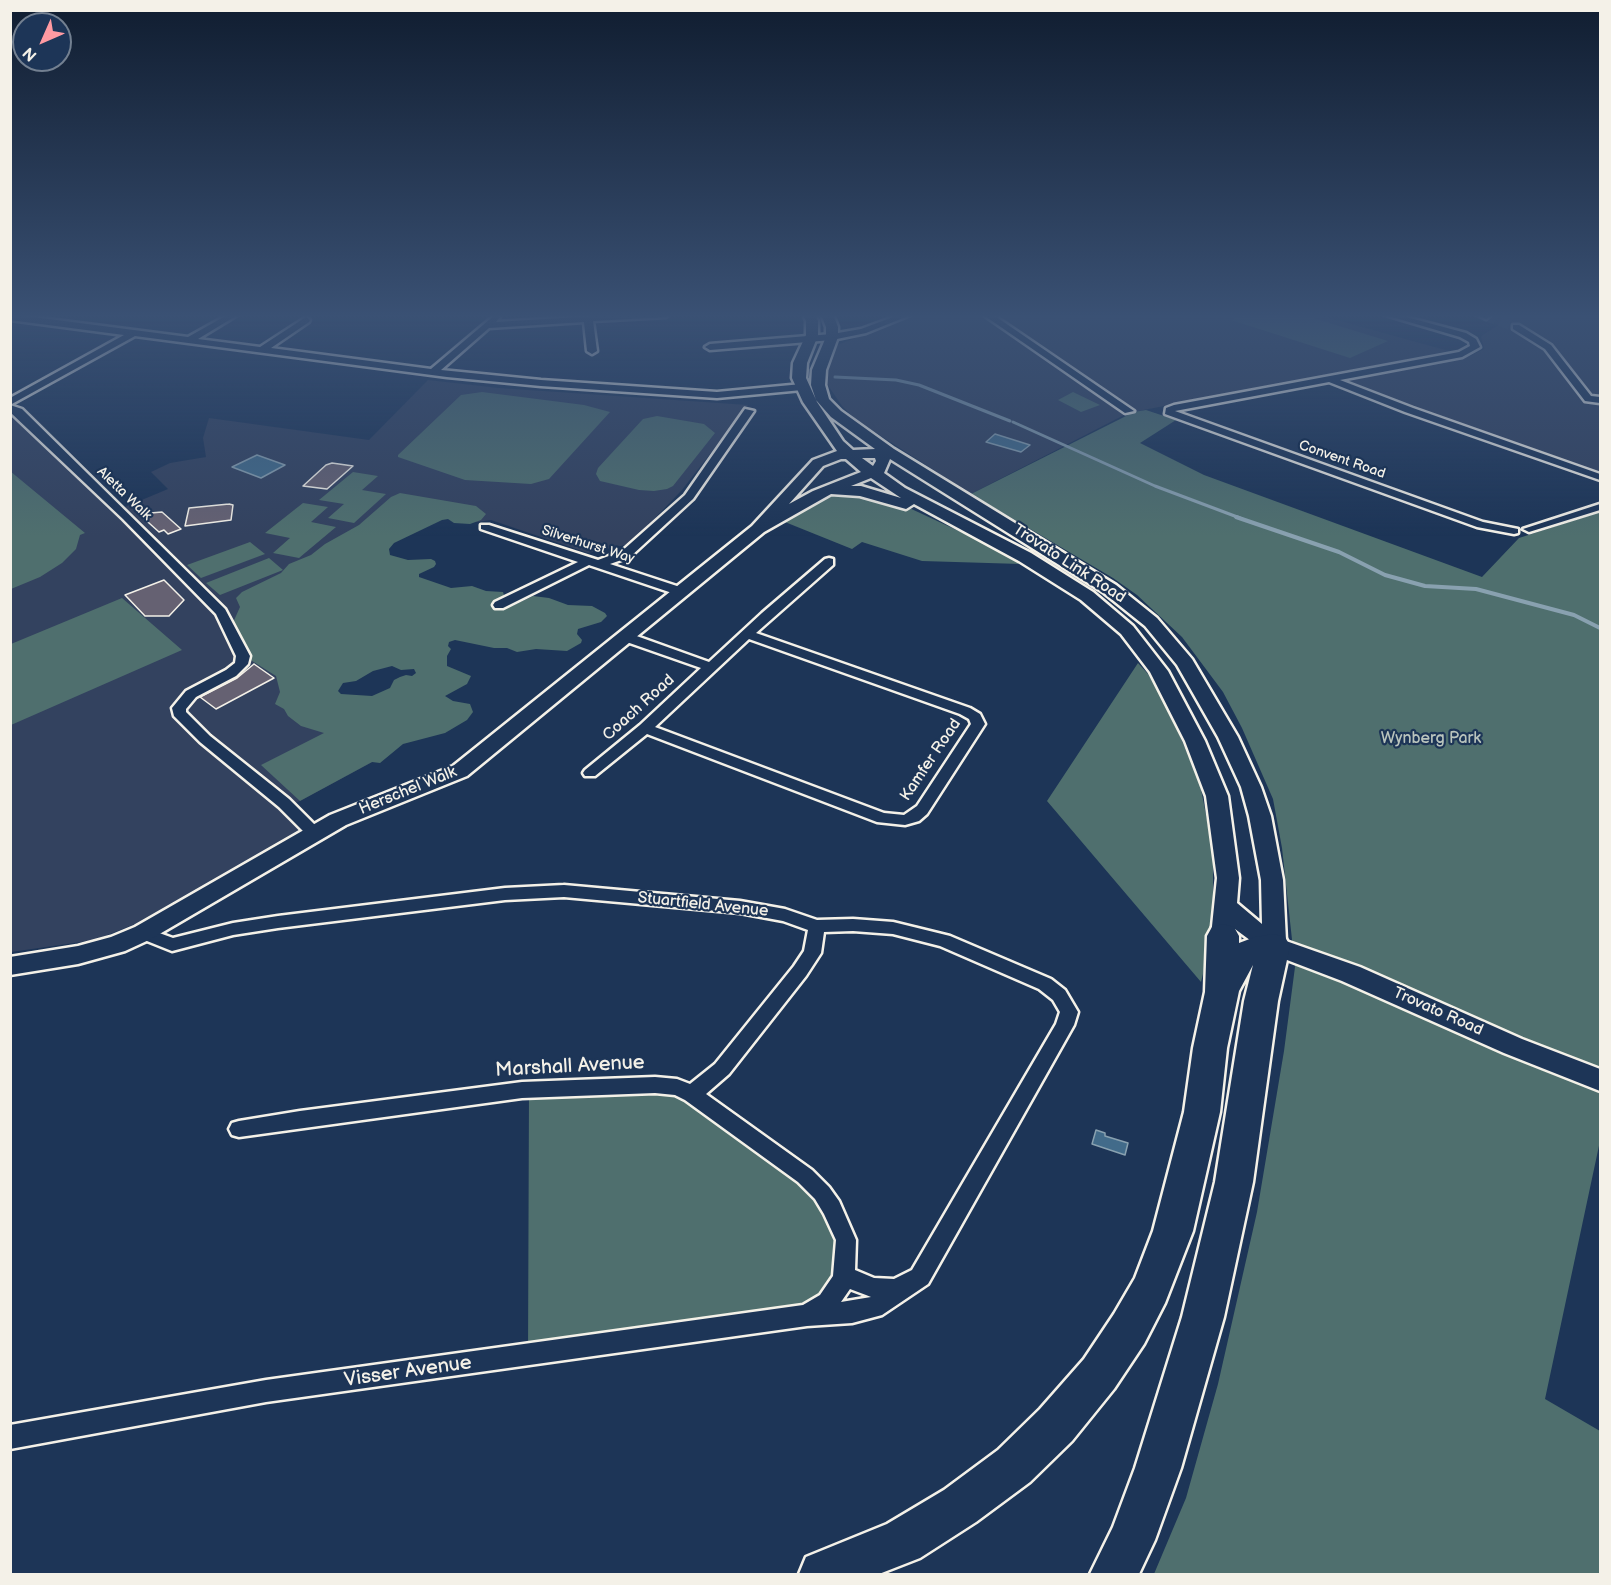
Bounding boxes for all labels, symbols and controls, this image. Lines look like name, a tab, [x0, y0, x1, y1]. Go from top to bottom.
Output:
north arrow	[12, 12, 72, 72]
text: N	[19, 43, 41, 65]
street label: Convent Road	[1296, 437, 1388, 483]
street label: Aletta Walk	[93, 464, 155, 524]
street label: Trovato Link Road	[1009, 520, 1129, 608]
street label: Silverhurst Way	[539, 522, 637, 568]
street label: Coach Road	[599, 671, 679, 745]
street label: Kamfer Road	[896, 715, 966, 805]
park label: Wynberg Park	[1381, 729, 1481, 749]
street label: Herschel Walk	[356, 763, 460, 819]
street label: Stuartfield Avenue	[637, 889, 769, 921]
street label: Trovato Road	[1390, 984, 1486, 1040]
street label: Marshall Avenue	[495, 1051, 645, 1083]
street label: Visser Avenue	[343, 1351, 473, 1393]

